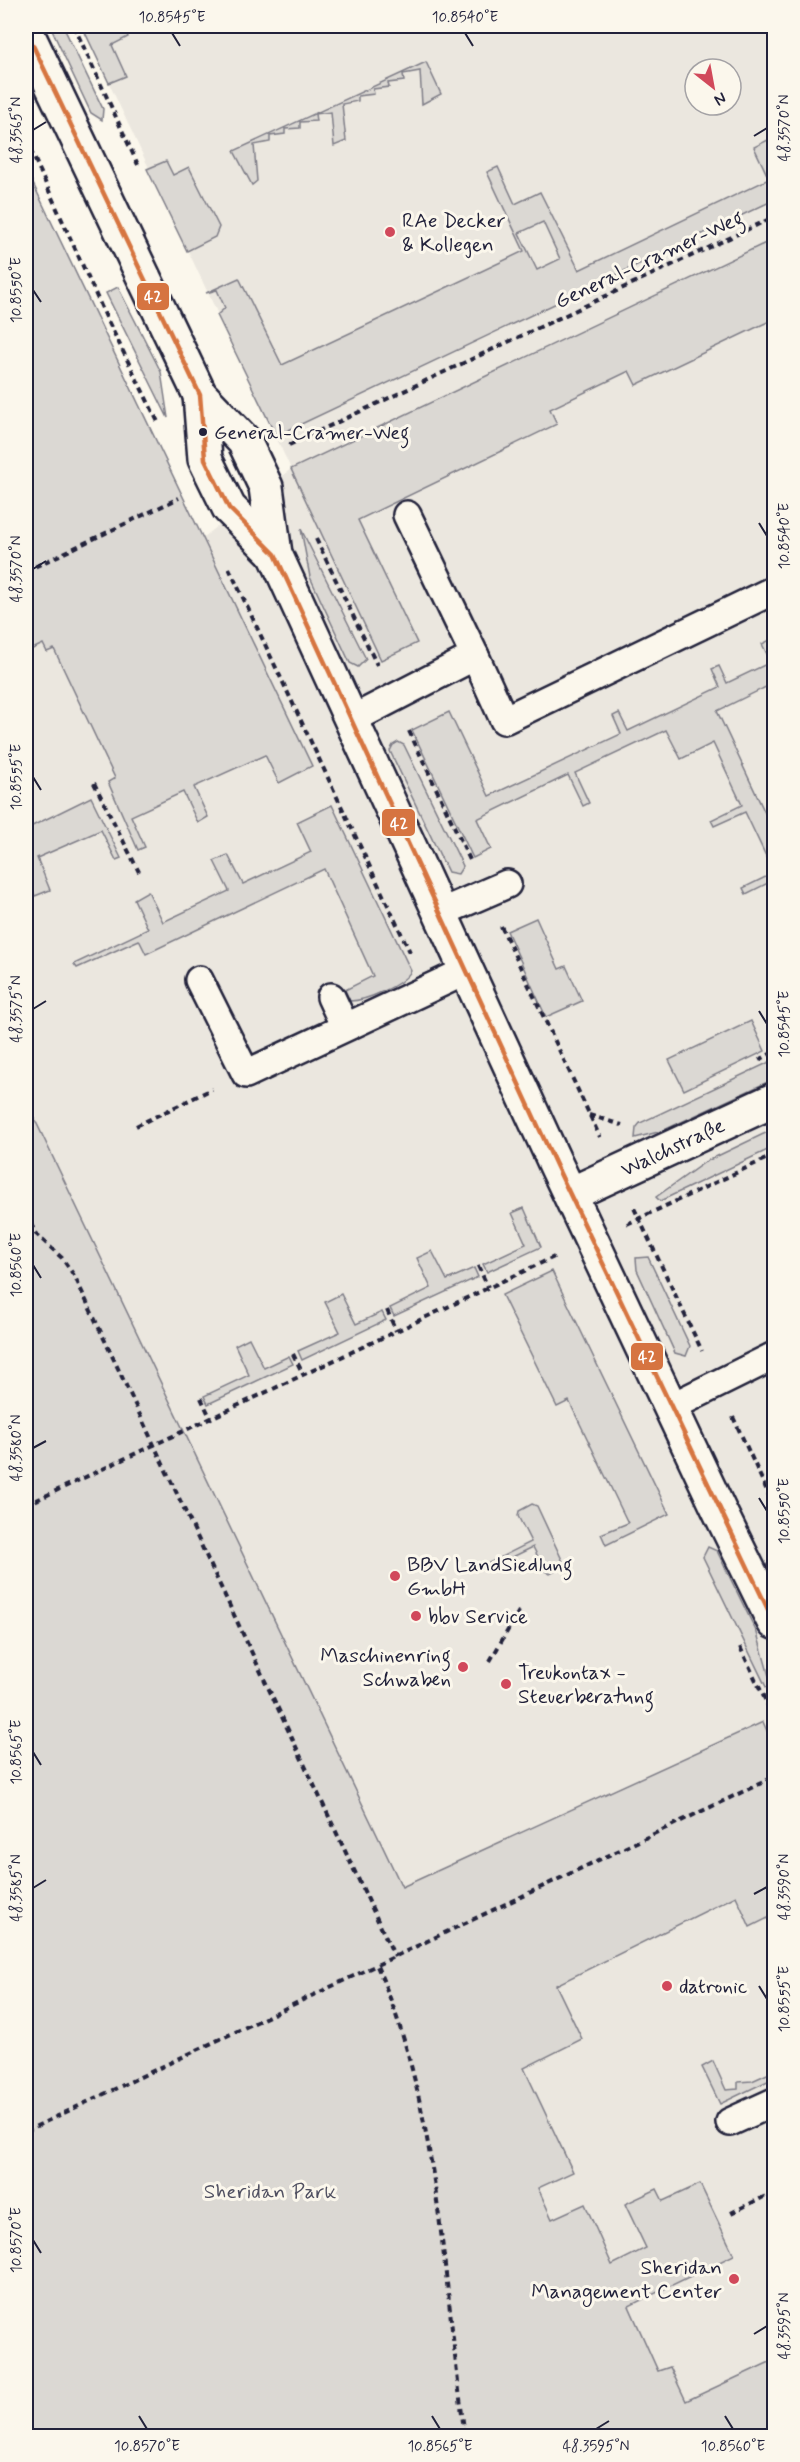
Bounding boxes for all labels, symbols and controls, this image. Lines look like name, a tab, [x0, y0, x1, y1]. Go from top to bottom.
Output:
text: 10.8545°E	[139, 8, 206, 28]
text: 10.8540°E	[432, 8, 498, 28]
north arrow	[683, 57, 743, 117]
text: N	[710, 87, 730, 110]
text: 48.3570°N	[775, 94, 795, 162]
text: 48.3565°N	[7, 97, 27, 163]
street label: General-Cramer-Weg	[551, 204, 749, 318]
place label: RAe Decker & Kollegen	[402, 207, 506, 259]
marker: RAe Decker & Kollegen	[383, 225, 397, 239]
text: 10.8550°E	[7, 257, 27, 323]
line badge: 42	[136, 282, 170, 311]
text: 42	[144, 287, 162, 308]
place label: General-Cramer-Weg	[214, 420, 409, 449]
marker: General-Cramer-Weg	[197, 426, 209, 438]
text: 10.8540°E	[775, 503, 795, 569]
text: 48.3570°N	[7, 535, 27, 603]
text: 10.8555°E	[7, 744, 27, 810]
line badge: 42	[381, 808, 416, 837]
text: 42	[390, 814, 408, 835]
text: 48.3575°N	[7, 975, 27, 1043]
text: 10.8545°E	[775, 990, 795, 1057]
street label: Walchstraße	[617, 1112, 730, 1184]
text: 10.8560°E	[7, 1232, 27, 1297]
line badge: 42	[630, 1342, 664, 1371]
text: 42	[638, 1347, 656, 1368]
text: 48.3580°N	[7, 1415, 27, 1481]
text: 10.8550°E	[775, 1478, 795, 1544]
place label: BBV LandSiedlung GmbH	[407, 1551, 573, 1603]
marker: BBV LandSiedlung GmbH	[388, 1569, 402, 1583]
place label: bbv Service	[428, 1603, 528, 1631]
marker: bbv Service	[409, 1609, 423, 1623]
place label: Maschinenring Schwaben	[320, 1642, 451, 1694]
place label: Treukontax - Steuerberatung	[518, 1659, 654, 1713]
marker: Maschinenring Schwaben	[456, 1660, 470, 1674]
marker: Treukontax - Steuerberatung	[499, 1677, 513, 1691]
text: 10.8565°E	[7, 1719, 27, 1785]
text: 48.3585°N	[7, 1854, 27, 1922]
text: 48.3590°N	[775, 1854, 795, 1920]
text: 10.8555°E	[775, 1966, 795, 2032]
place label: datronic	[679, 1973, 748, 2001]
marker: datronic	[660, 1979, 674, 1993]
park label: Sheridan Park	[204, 2178, 336, 2206]
text: 10.8570°E	[7, 2207, 27, 2273]
place label: Sheridan Management Center	[531, 2254, 722, 2307]
marker: Sheridan Management Center	[727, 2272, 741, 2286]
text: 48.3595°N	[775, 2292, 795, 2360]
text: 10.8570°E	[114, 2437, 180, 2457]
text: 10.8565°E	[407, 2437, 473, 2457]
text: 48.3595°N	[562, 2437, 630, 2457]
text: 10.8560°E	[701, 2437, 766, 2457]

